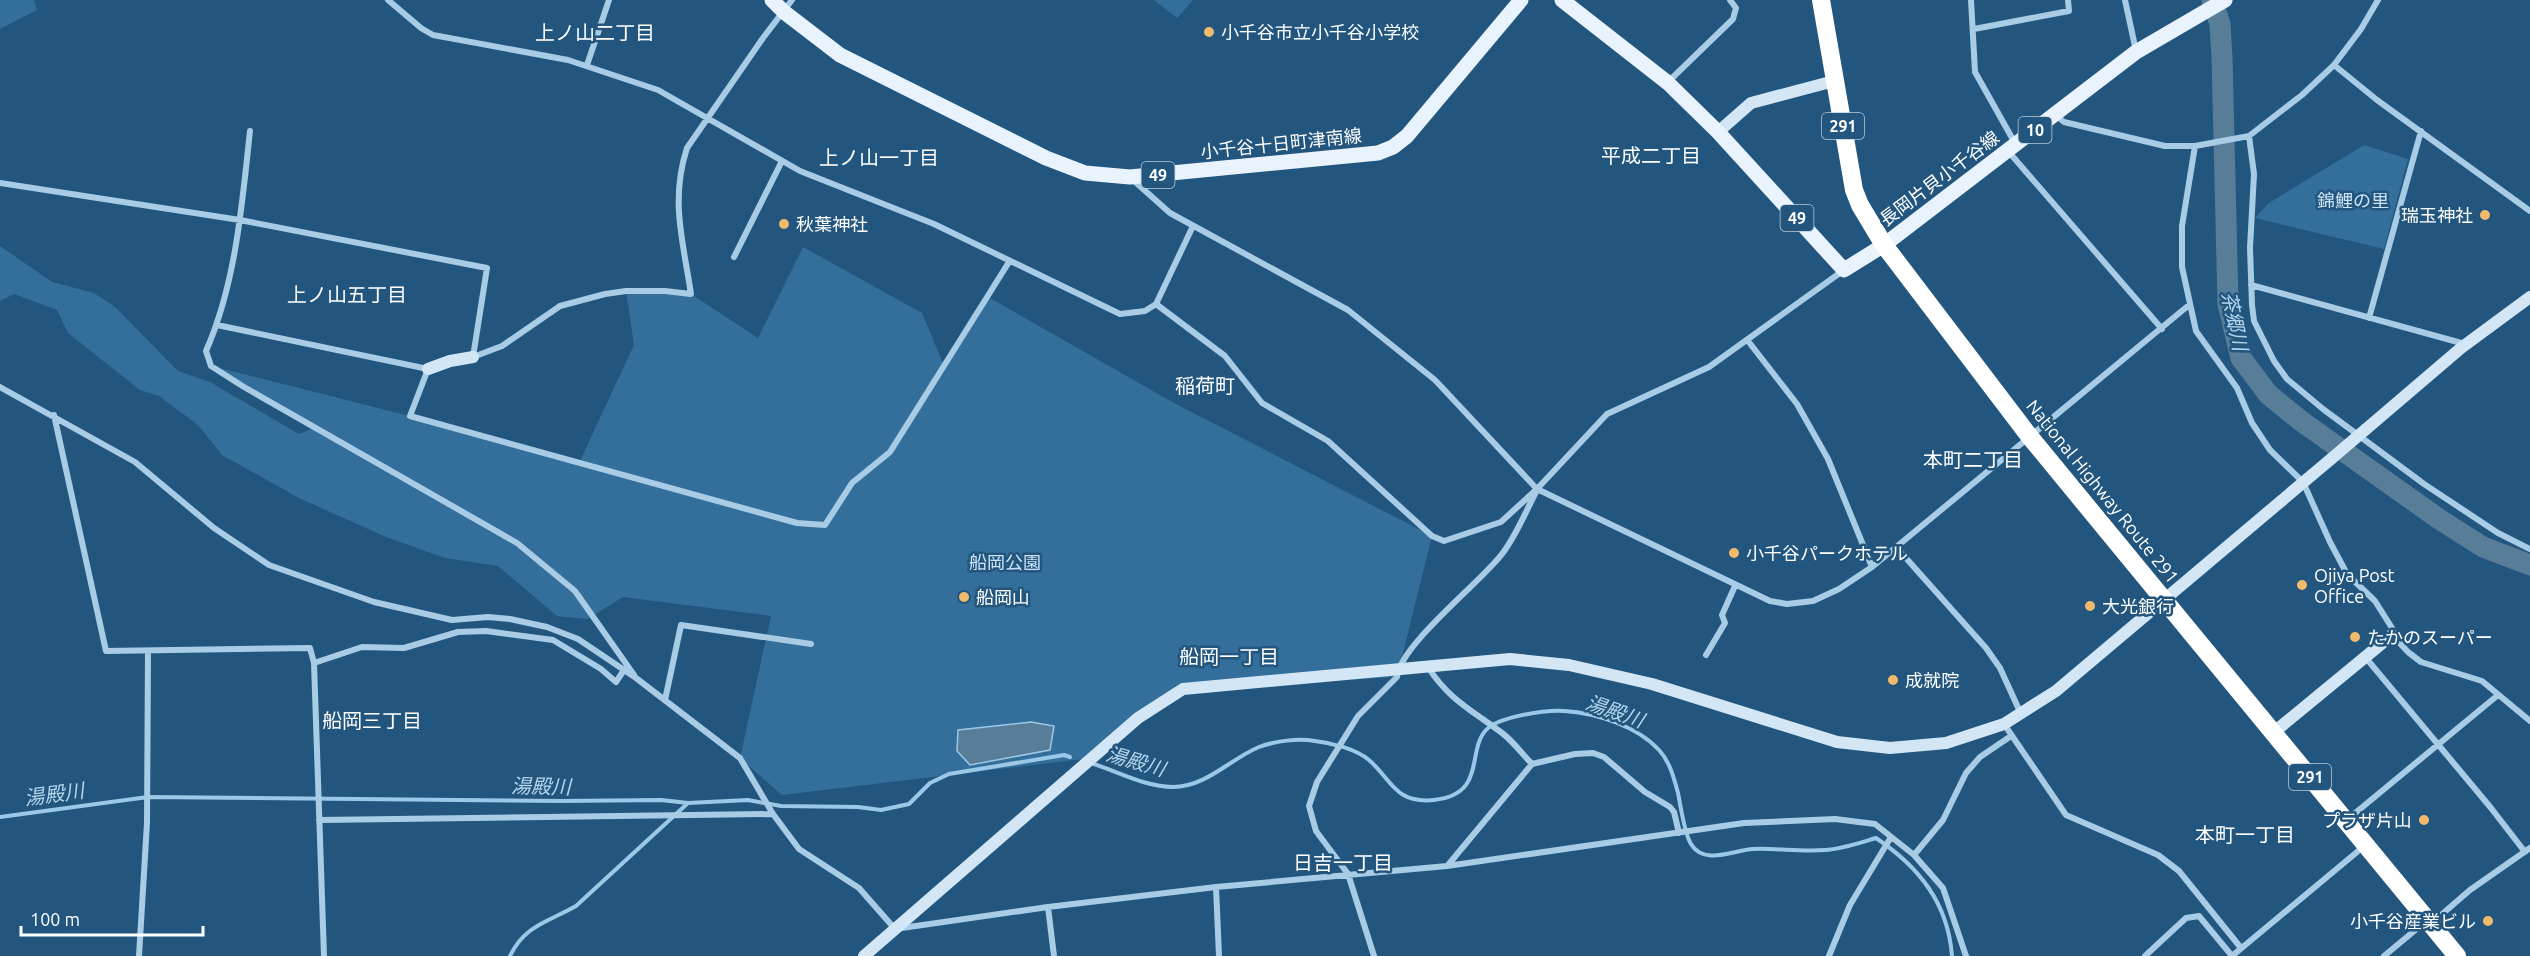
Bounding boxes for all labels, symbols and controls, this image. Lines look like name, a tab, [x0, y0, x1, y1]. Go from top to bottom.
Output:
district label: 上ノ山二丁目	[535, 21, 655, 44]
place label: 小千谷市立小千谷小学校	[1221, 22, 1419, 42]
marker: 小千谷市立小千谷小学校	[1202, 25, 1216, 39]
road number: 291	[1822, 113, 1864, 139]
road number: 10	[2018, 117, 2052, 143]
street label: 小千谷十日町津南線	[1199, 125, 1363, 161]
street label: 長岡片貝小千谷線	[1875, 127, 2003, 229]
district label: 平成二丁目	[1601, 144, 1701, 167]
district label: 上ノ山一丁目	[819, 146, 939, 169]
road number: 49	[1142, 162, 1174, 188]
park label: 錦鯉の里	[2317, 190, 2389, 210]
road number: 49	[1780, 205, 1814, 231]
place label: 瑞玉神社	[2401, 205, 2473, 225]
marker: 瑞玉神社	[2478, 208, 2492, 222]
place label: 秋葉神社	[796, 214, 868, 234]
marker: 秋葉神社	[777, 217, 791, 231]
district label: 上ノ山五丁目	[287, 283, 407, 306]
water label: 茶郷川	[2218, 289, 2253, 355]
district label: 稲荷町	[1175, 374, 1235, 397]
street label: National Highway Route 291	[2023, 396, 2183, 586]
district label: 本町二丁目	[1923, 448, 2023, 471]
place label: 小千谷パークホテル	[1746, 543, 1908, 563]
marker: 小千谷パークホテル	[1727, 546, 1741, 560]
park label: 船岡公園	[969, 552, 1041, 572]
place label: Ojiya Post Office	[2314, 565, 2395, 606]
marker: Ojiya Post Office	[2295, 578, 2309, 592]
place label: 船岡山	[976, 587, 1030, 607]
marker: 船岡山	[957, 590, 971, 604]
place label: 大光銀行	[2102, 596, 2174, 616]
marker: 大光銀行	[2083, 599, 2097, 613]
place label: たかのスーパー	[2367, 627, 2493, 647]
marker: たかのスーパー	[2348, 630, 2362, 644]
district label: 船岡一丁目	[1179, 645, 1279, 668]
place label: 成就院	[1905, 670, 1959, 690]
marker: 成就院	[1886, 673, 1900, 687]
water label: 湯殿川	[1583, 690, 1649, 732]
district label: 船岡三丁目	[322, 709, 422, 732]
water label: 湯殿川	[1104, 742, 1170, 781]
road number: 291	[2289, 764, 2331, 790]
water label: 湯殿川	[511, 774, 573, 798]
water label: 湯殿川	[23, 778, 87, 810]
place label: プラザ片山	[2322, 810, 2412, 830]
marker: プラザ片山	[2417, 813, 2431, 827]
district label: 本町一丁目	[2195, 823, 2295, 846]
district label: 日吉一丁目	[1293, 851, 1393, 874]
scale bar	[21, 899, 202, 937]
text: 100 m	[30, 909, 80, 929]
place label: 小千谷産業ビル	[2350, 911, 2476, 931]
marker: 小千谷産業ビル	[2481, 914, 2495, 928]

